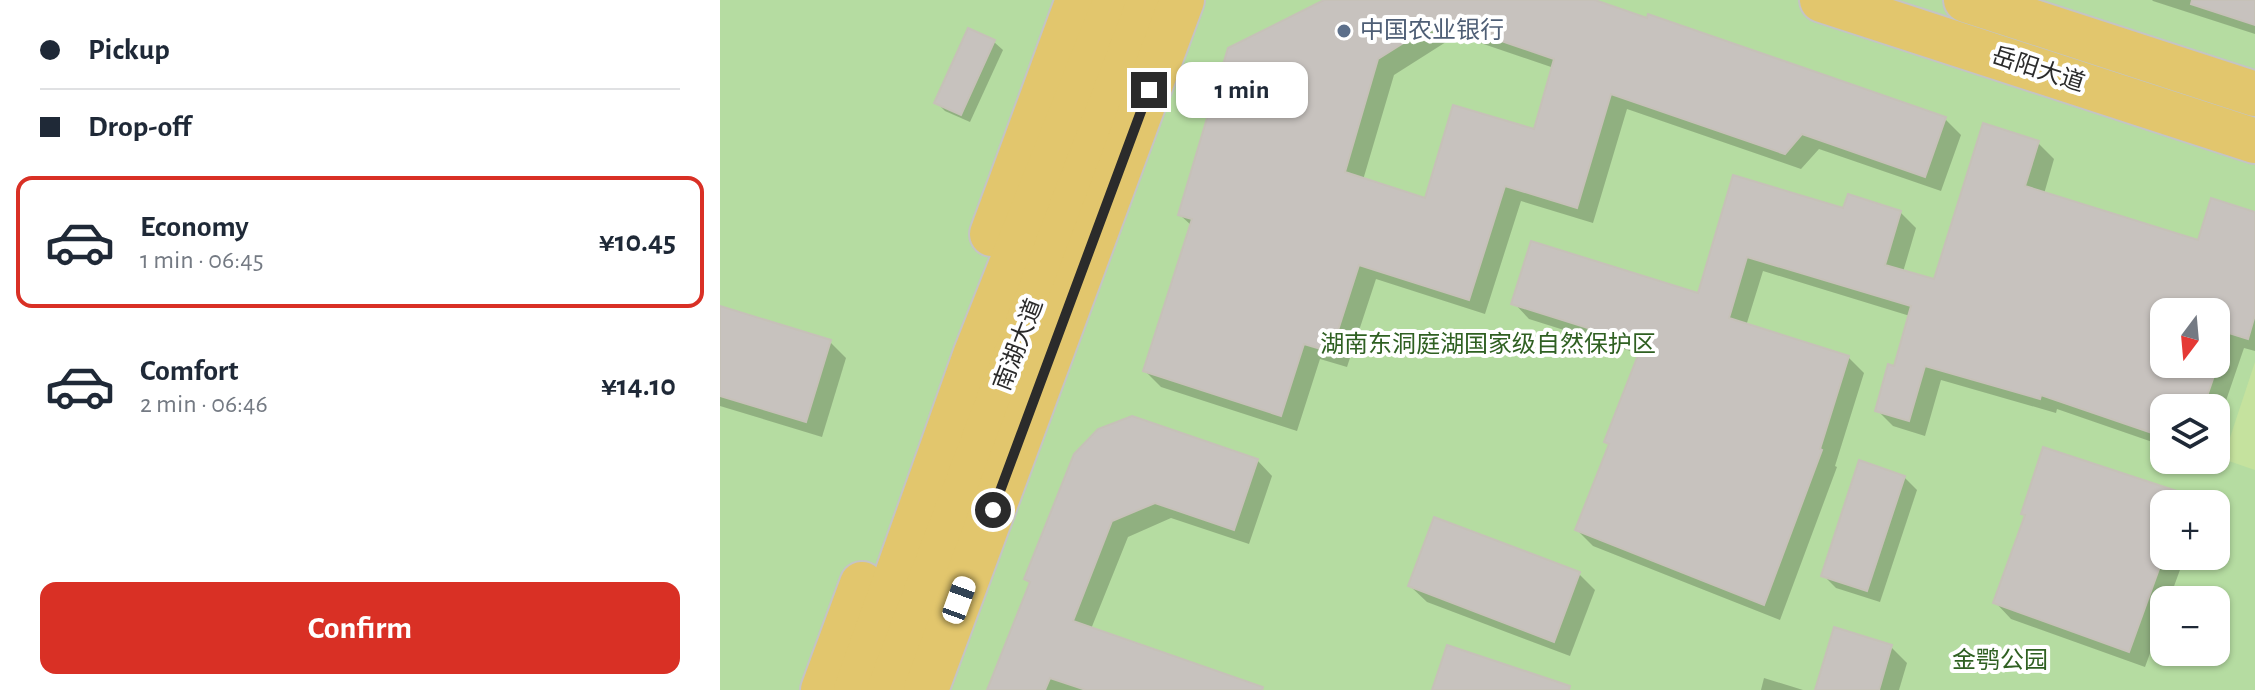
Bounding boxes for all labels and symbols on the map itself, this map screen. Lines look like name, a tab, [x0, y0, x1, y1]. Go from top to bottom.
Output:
place label: 中国农业银行	[1360, 17, 1504, 43]
marker: 中国农业银行	[1335, 22, 1353, 40]
street label: 岳阳大道	[1989, 42, 2088, 96]
callout: 1 min	[1177, 62, 1309, 118]
route end	[1131, 72, 1167, 108]
street label: 南湖大道	[989, 295, 1047, 394]
north arrow	[2150, 298, 2230, 378]
park label: 湖南东洞庭湖国家级自然保护区	[1320, 331, 1656, 357]
route start	[975, 492, 1011, 528]
car	[940, 573, 978, 627]
park label: 金鹗公园	[1952, 647, 2048, 673]

